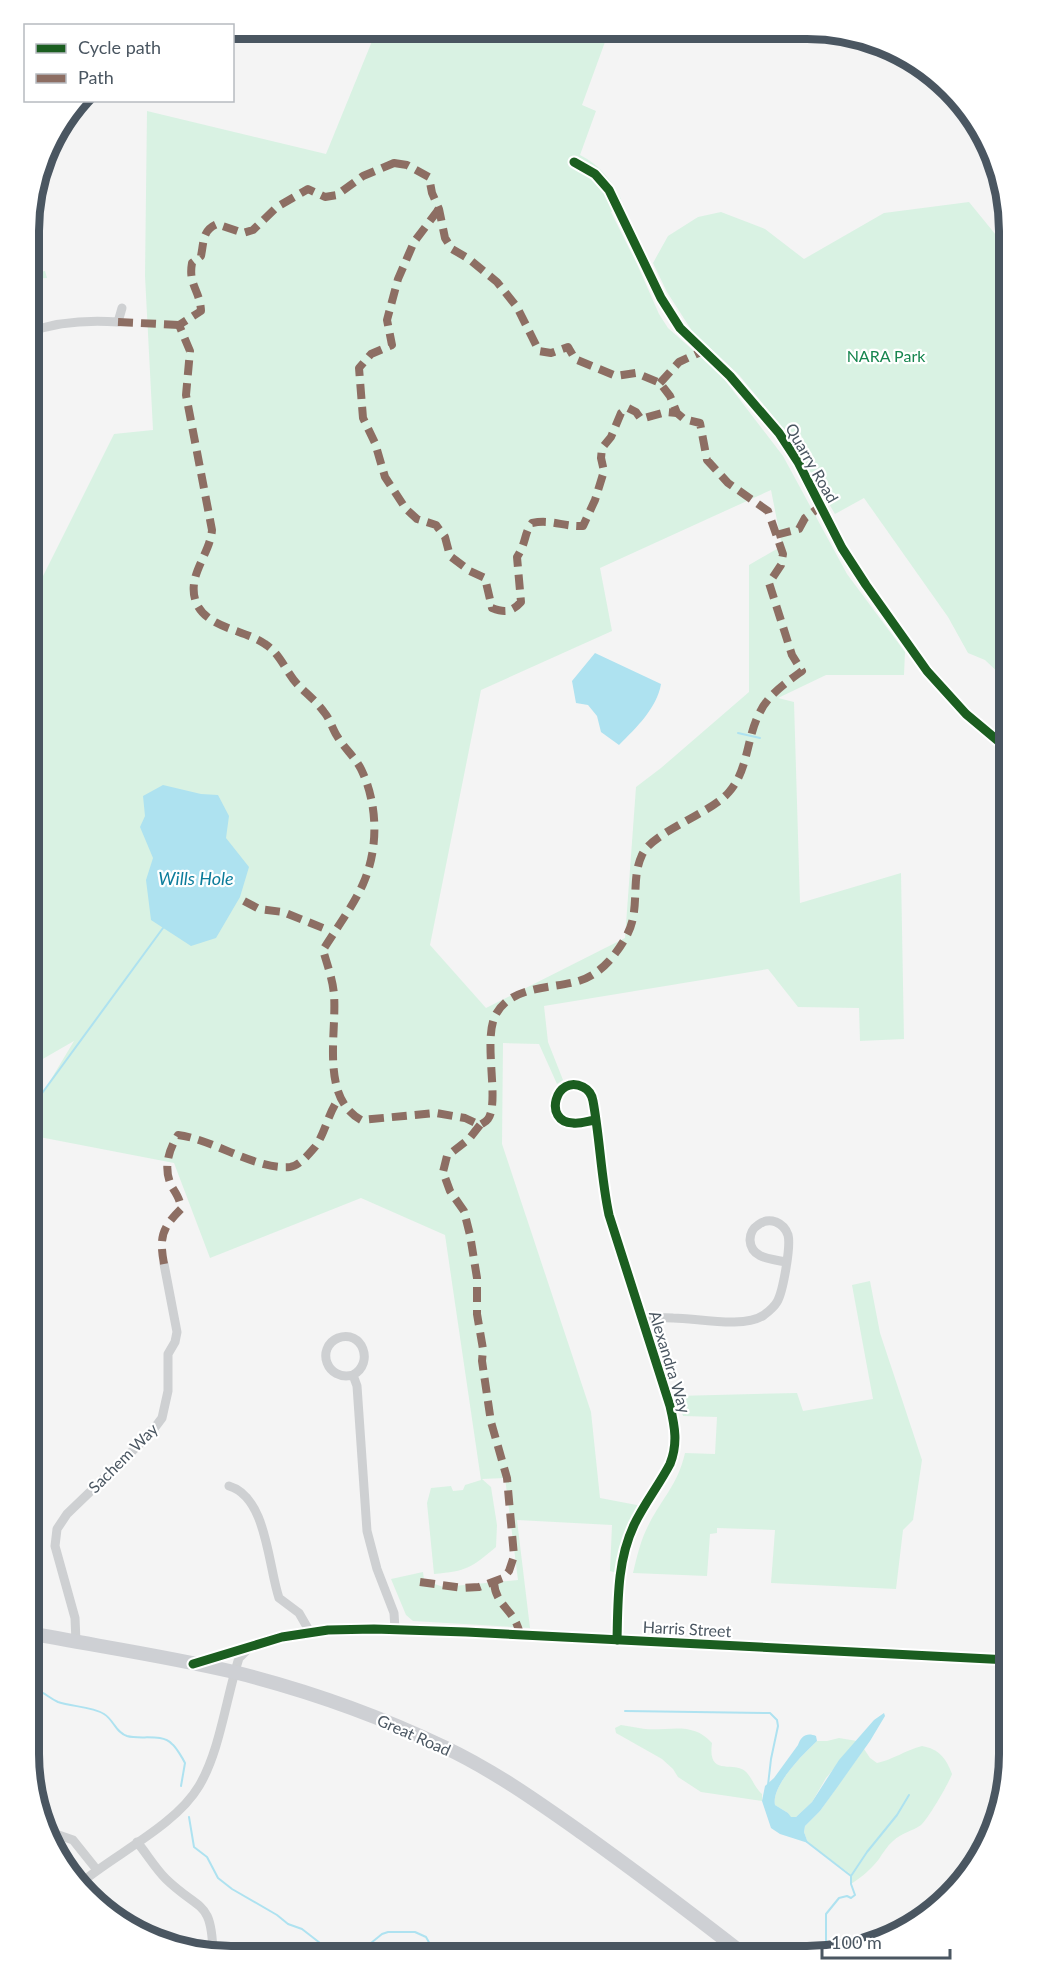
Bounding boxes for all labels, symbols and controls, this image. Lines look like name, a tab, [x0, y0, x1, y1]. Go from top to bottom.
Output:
legend	[24, 24, 234, 102]
text: Cycle path	[78, 36, 161, 58]
text: Path	[78, 66, 114, 88]
park label: NARA Park	[847, 346, 926, 365]
street label: Quarry Road	[782, 420, 843, 506]
water label: Wills Hole	[158, 867, 234, 889]
street label: Alexandra Way	[646, 1308, 695, 1416]
street label: Sachem Way	[84, 1418, 162, 1496]
street label: Harris Street	[642, 1617, 732, 1640]
street label: Great Road	[374, 1710, 454, 1759]
scale bar	[822, 1922, 950, 1960]
text: 100 m	[831, 1931, 882, 1953]

